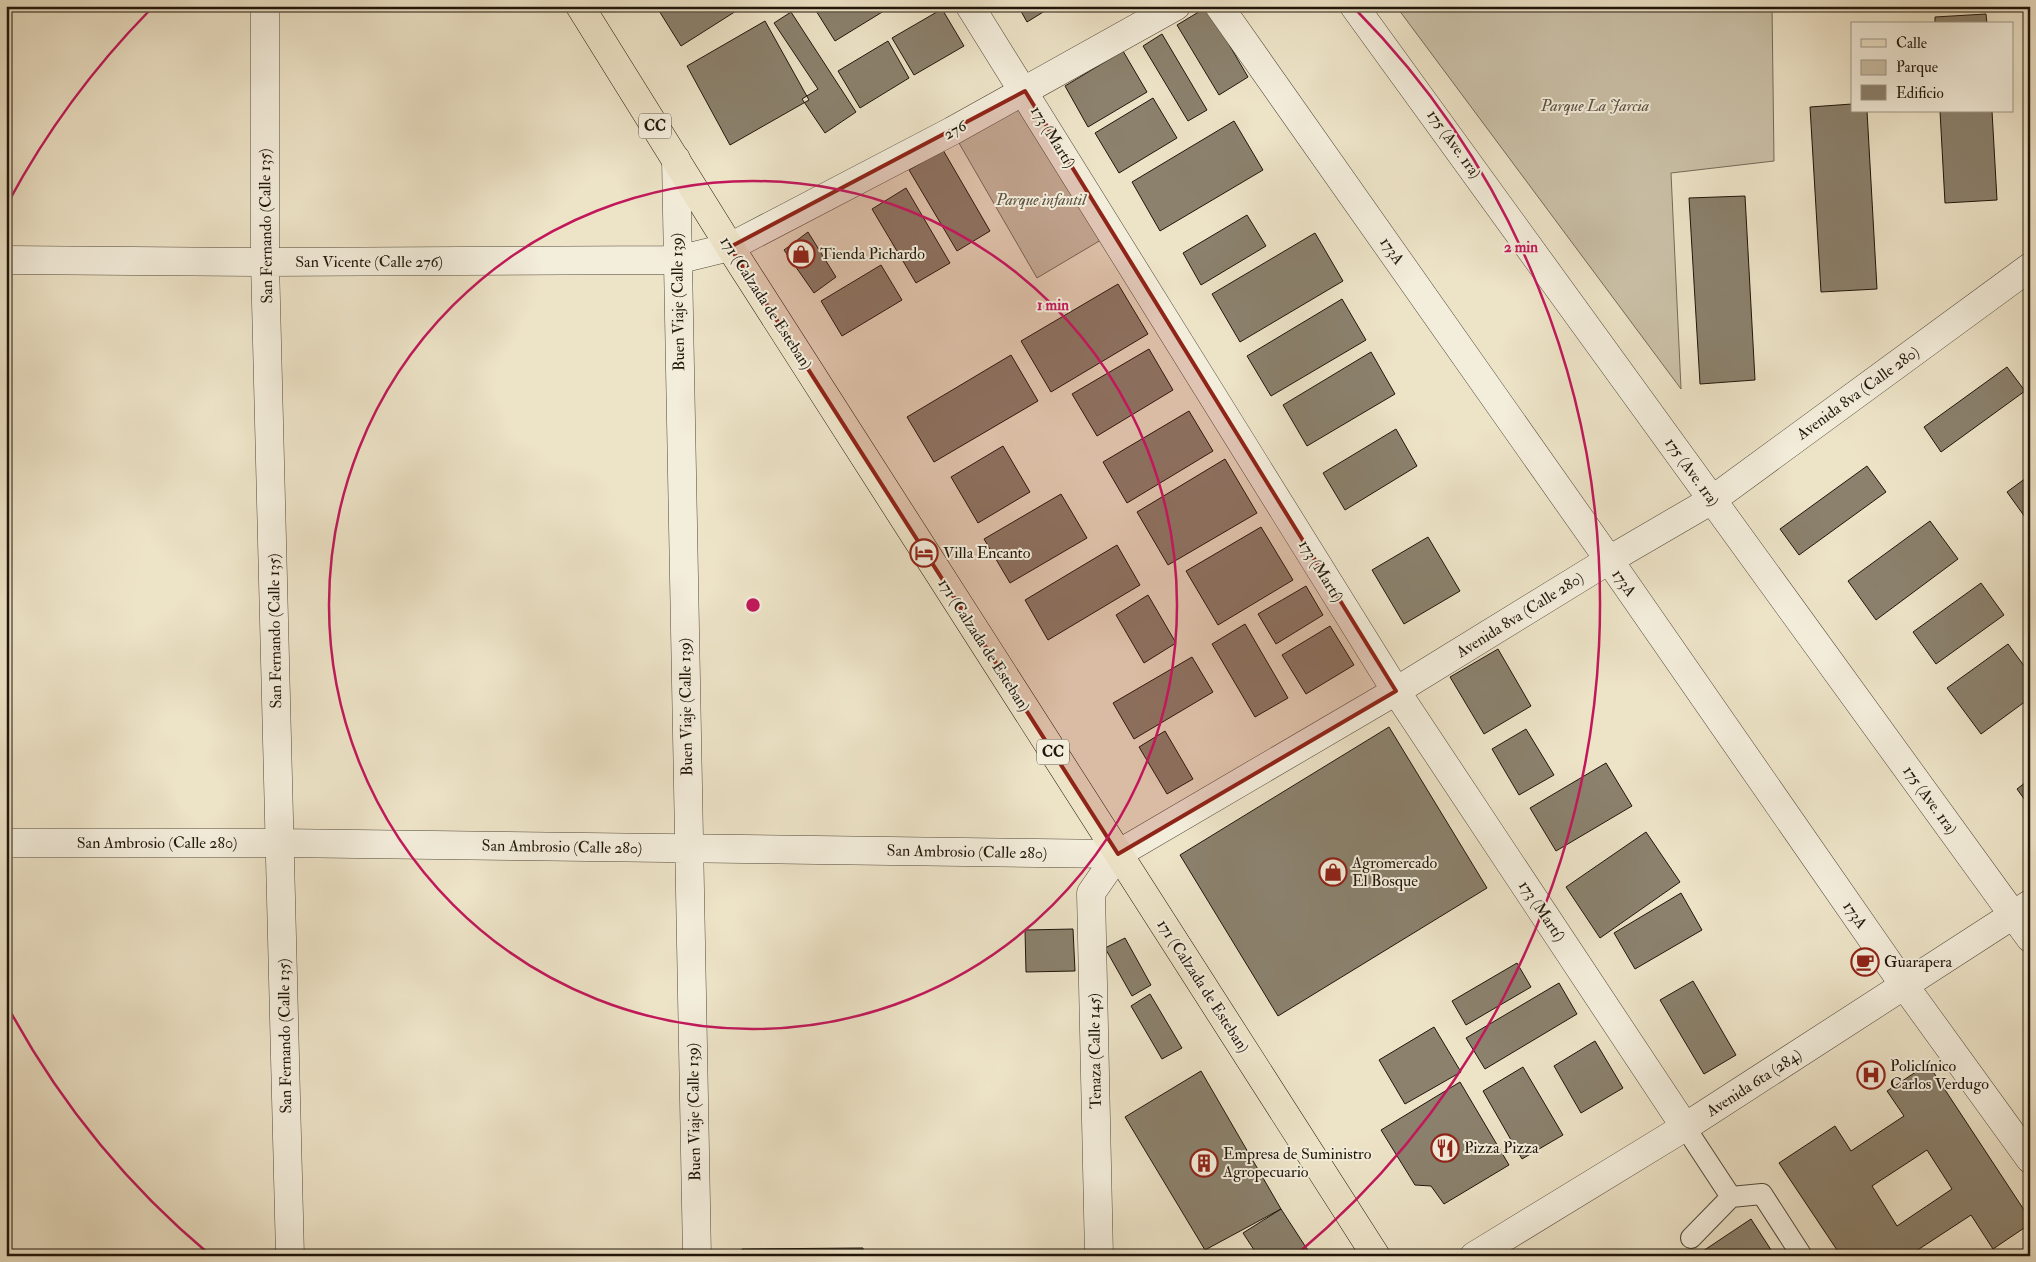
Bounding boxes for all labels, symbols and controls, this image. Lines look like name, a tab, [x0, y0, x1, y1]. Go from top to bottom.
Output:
legend	[1851, 22, 2014, 112]
text: Calle	[1896, 34, 1927, 53]
text: Parque	[1896, 58, 1938, 77]
text: Edificio	[1896, 84, 1944, 103]
park label: Parque La Jarcia	[1540, 96, 1649, 116]
street label: 173 (Martí)	[1026, 102, 1080, 172]
street label: 175 (Ave. 1ra)	[1422, 106, 1486, 182]
road number: CC	[639, 114, 671, 138]
street label: 276	[940, 115, 971, 144]
street label: San Fernando (Calle 135)	[255, 148, 277, 304]
park label: Parque infantil	[995, 190, 1087, 210]
street label: Buen Viaje (Calle 139)	[667, 233, 689, 371]
street label: 171 (Calzada de Esteban)	[715, 233, 817, 373]
street label: 173A	[1375, 233, 1409, 269]
text: 2 min	[1504, 238, 1538, 257]
shop icon: Tienda Pichardo	[786, 239, 816, 269]
place label: Tienda Pichardo	[820, 244, 925, 264]
street label: San Vicente (Calle 276)	[295, 252, 443, 272]
text: 1 min	[1037, 296, 1069, 315]
street label: Avenida 8va (Calle 280)	[1792, 342, 1923, 445]
street label: 175 (Ave. 1ra)	[1660, 434, 1724, 510]
street label: 173 (Martí)	[1294, 536, 1348, 606]
hotel icon: Villa Encanto	[909, 538, 939, 568]
place label: Villa Encanto	[943, 543, 1031, 563]
street label: San Fernando (Calle 135)	[264, 553, 286, 709]
street label: 173A	[1607, 565, 1641, 601]
street label: Avenida 8va (Calle 280)	[1452, 568, 1588, 663]
street label: 171 (Calzada de Esteban)	[933, 575, 1035, 715]
centre of rings	[744, 596, 762, 614]
street label: Buen Viaje (Calle 139)	[675, 638, 697, 776]
road number: CC	[1037, 740, 1069, 764]
street label: 175 (Ave. 1ra)	[1898, 762, 1962, 838]
street label: San Ambrosio (Calle 280)	[77, 833, 237, 853]
street label: San Ambrosio (Calle 280)	[481, 836, 643, 858]
street label: San Ambrosio (Calle 280)	[886, 841, 1048, 863]
place label: Agromercado El Bosque	[1351, 853, 1438, 891]
shop icon: Agromercado El Bosque	[1318, 857, 1348, 887]
street label: 173 (Martí)	[1514, 877, 1570, 945]
street label: 173A	[1838, 897, 1872, 933]
street label: 171 (Calzada de Esteban)	[1152, 916, 1254, 1056]
cafe icon: Guarapera	[1850, 947, 1880, 977]
place label: Guarapera	[1884, 952, 1953, 973]
street label: San Fernando (Calle 135)	[274, 958, 296, 1114]
street label: Tenaza (Calle 145)	[1084, 993, 1106, 1109]
street label: Buen Viaje (Calle 139)	[683, 1043, 705, 1181]
street label: Avenida 6ta (284)	[1702, 1045, 1805, 1122]
place label: Policlínico Carlos Verdugo	[1890, 1056, 1989, 1094]
hospital icon: Policlínico Carlos Verdugo	[1856, 1060, 1886, 1090]
restaurant icon: Pizza Pizza	[1430, 1133, 1460, 1163]
place label: Pizza Pizza	[1464, 1138, 1539, 1158]
place label: Empresa de Suministro Agropecuario	[1222, 1144, 1372, 1183]
building icon: Empresa de Suministro Agropecuario	[1189, 1148, 1219, 1178]

